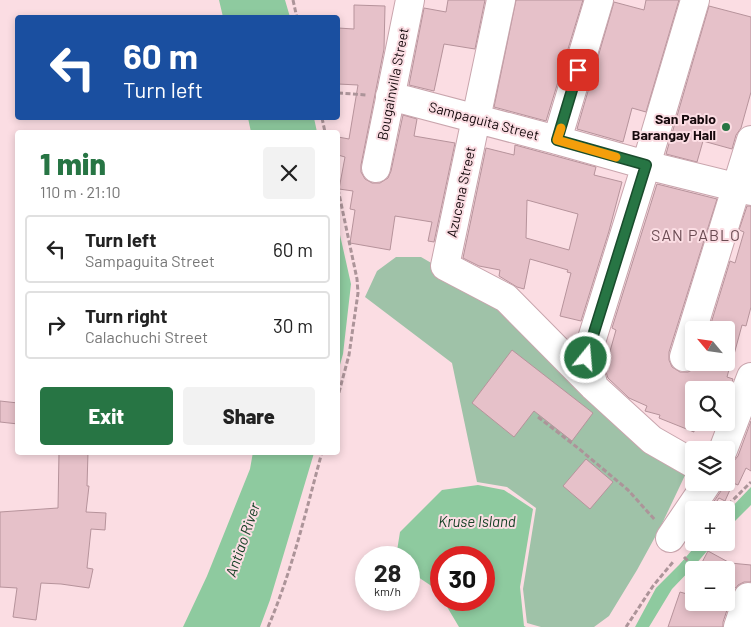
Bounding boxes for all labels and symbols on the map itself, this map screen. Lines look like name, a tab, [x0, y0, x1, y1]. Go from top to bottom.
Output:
street label: Bougainvilla Street	[373, 26, 412, 142]
pin	[557, 49, 599, 91]
street label: Sampaguita Street	[427, 98, 541, 143]
place label: San Pablo Barangay Hall	[632, 110, 716, 143]
marker: San Pablo Barangay Hall	[720, 121, 732, 133]
street label: Azucena Street	[443, 145, 478, 239]
district label: SAN PABLO	[651, 225, 741, 244]
north arrow	[685, 321, 735, 371]
position arrow	[559, 331, 611, 383]
water label: Antiao River	[221, 500, 263, 579]
water label: Kruse Island	[438, 512, 516, 530]
speed limit sign: 30	[430, 546, 495, 611]

